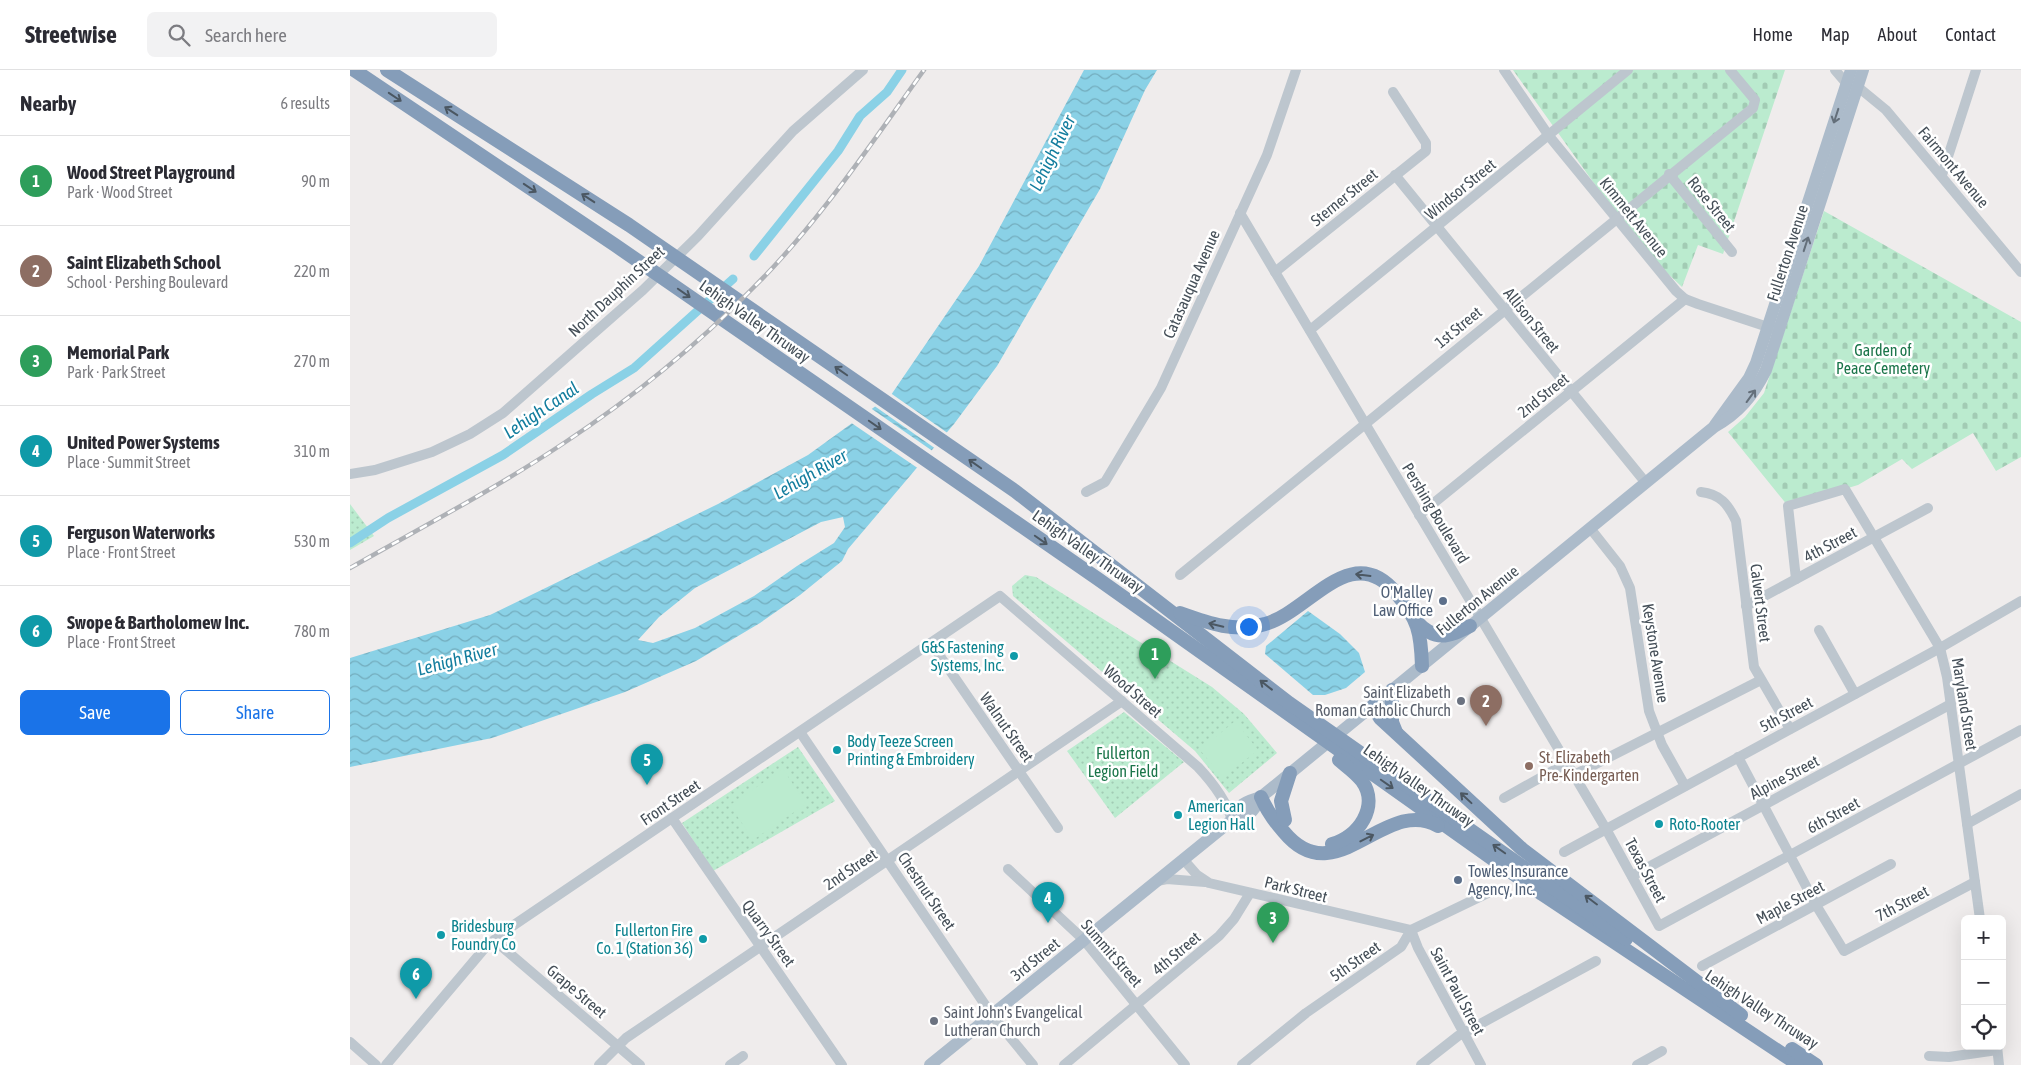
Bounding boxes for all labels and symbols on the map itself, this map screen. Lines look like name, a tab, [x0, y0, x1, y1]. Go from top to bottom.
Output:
one-way arrow	[388, 92, 402, 102]
one-way arrow	[445, 106, 459, 116]
one-way arrow	[1831, 108, 1840, 123]
water label: Lehigh River	[1025, 111, 1080, 194]
street label: Fairmont Avenue	[1915, 123, 1993, 211]
street label: Windsor Street	[1421, 155, 1499, 223]
street label: Sterner Street	[1307, 165, 1381, 229]
street label: Kimmett Avenue	[1596, 173, 1672, 261]
street label: Rose Street	[1684, 173, 1740, 236]
one-way arrow	[522, 183, 536, 193]
one-way arrow	[582, 193, 596, 203]
street label: Fullerton Avenue	[1763, 202, 1811, 304]
street label: Catasauqua Avenue	[1159, 227, 1224, 341]
one-way arrow	[1802, 237, 1811, 253]
street label: North Dauphin Street	[564, 242, 669, 341]
street label: Lehigh Valley Thruway	[696, 276, 814, 367]
street label: Allison Street	[1500, 284, 1564, 356]
one-way arrow	[677, 288, 691, 298]
street label: 1st Street	[1431, 302, 1485, 351]
park label: Garden of Peace Cemetery	[1836, 341, 1930, 378]
one-way arrow	[835, 366, 849, 376]
street label: 2nd Street	[1514, 369, 1572, 421]
water label: Lehigh Canal	[499, 377, 583, 443]
one-way arrow	[1745, 390, 1756, 403]
one-way arrow	[868, 420, 882, 430]
water label: Lehigh River	[769, 444, 851, 503]
one-way arrow	[968, 459, 982, 469]
street label: Pershing Boulevard	[1398, 460, 1473, 567]
street label: Lehigh Valley Thruway	[1029, 506, 1147, 597]
street label: 4th Street	[1801, 522, 1860, 565]
one-way arrow	[1034, 535, 1048, 545]
street label: Fullerton Avenue	[1432, 561, 1522, 639]
street label: Calvert Street	[1747, 563, 1775, 644]
one-way arrow	[1356, 570, 1372, 580]
place label: O'Malley Law Office	[1373, 583, 1433, 619]
marker: O'Malley Law Office	[1437, 595, 1449, 607]
street label: Keystone Avenue	[1638, 602, 1673, 704]
your location	[1236, 614, 1262, 640]
one-way arrow	[1209, 620, 1225, 629]
water label: Lehigh River	[415, 638, 500, 680]
place label: G&S Fastening Systems, Inc.	[921, 638, 1004, 675]
pin: 1	[1139, 638, 1171, 679]
marker: G&S Fastening Systems, Inc.	[1008, 650, 1020, 662]
street label: Maryland Street	[1948, 656, 1981, 752]
street label: Wood Street	[1100, 661, 1166, 721]
one-way arrow	[1260, 679, 1273, 690]
place label: Saint Elizabeth Roman Catholic Church	[1315, 683, 1451, 719]
pin: 2	[1470, 685, 1502, 726]
street label: Walnut Street	[977, 689, 1038, 765]
street label: 5th Street	[1757, 692, 1816, 735]
marker: Saint Elizabeth Roman Catholic Church	[1455, 695, 1467, 707]
place label: Body Teeze Screen Printing & Embroidery	[847, 732, 975, 769]
street label: Lehigh Valley Thruway	[1360, 740, 1478, 831]
pin: 5	[631, 744, 663, 785]
marker: Body Teeze Screen Printing & Embroidery	[831, 744, 843, 756]
park label: Fullerton Legion Field	[1088, 744, 1158, 781]
place label: St. Elizabeth Pre-Kindergarten	[1539, 748, 1639, 785]
street label: Alpine Street	[1746, 751, 1822, 804]
marker: St. Elizabeth Pre-Kindergarten	[1523, 760, 1535, 772]
street label: Front Street	[637, 775, 704, 828]
one-way arrow	[1380, 779, 1394, 789]
one-way arrow	[1459, 792, 1472, 803]
street label: 6th Street	[1804, 793, 1863, 837]
place label: American Legion Hall	[1188, 797, 1255, 834]
marker: American Legion Hall	[1172, 809, 1184, 821]
place label: Roto-Rooter	[1669, 815, 1740, 833]
marker: Roto-Rooter	[1653, 818, 1665, 830]
one-way arrow	[1360, 833, 1375, 843]
street label: Texas Street	[1622, 835, 1671, 905]
one-way arrow	[1492, 844, 1506, 854]
street label: 2nd Street	[820, 845, 880, 893]
street label: Chestnut Street	[894, 849, 960, 934]
place label: Towles Insurance Agency, Inc.	[1468, 862, 1568, 899]
street label: Park Street	[1263, 873, 1330, 906]
marker: Towles Insurance Agency, Inc.	[1452, 874, 1464, 886]
street label: Maple Street	[1753, 876, 1828, 928]
street label: 7th Street	[1873, 881, 1932, 924]
pin: 4	[1032, 882, 1064, 923]
one-way arrow	[1585, 895, 1598, 906]
street label: Quarry Street	[738, 896, 799, 971]
pin: 3	[1257, 902, 1289, 943]
street label: Summit Street	[1078, 916, 1146, 991]
place label: Bridesburg Foundry Co	[451, 917, 516, 954]
place label: Fullerton Fire Co. 1 (Station 36)	[596, 921, 693, 958]
street label: 4th Street	[1148, 927, 1204, 978]
marker: Bridesburg Foundry Co	[435, 929, 447, 941]
marker: Fullerton Fire Co. 1 (Station 36)	[697, 933, 709, 945]
street label: 3rd Street	[1007, 934, 1063, 984]
street label: 5th Street	[1326, 937, 1384, 985]
street label: Saint Paul Street	[1427, 944, 1489, 1038]
pin: 6	[400, 958, 432, 999]
street label: Grape Street	[543, 961, 611, 1022]
street label: Lehigh Valley Thruway	[1702, 966, 1822, 1053]
place label: Saint John's Evangelical Lutheran Church	[944, 1003, 1083, 1039]
marker: Saint John's Evangelical Lutheran Church	[928, 1015, 940, 1027]

